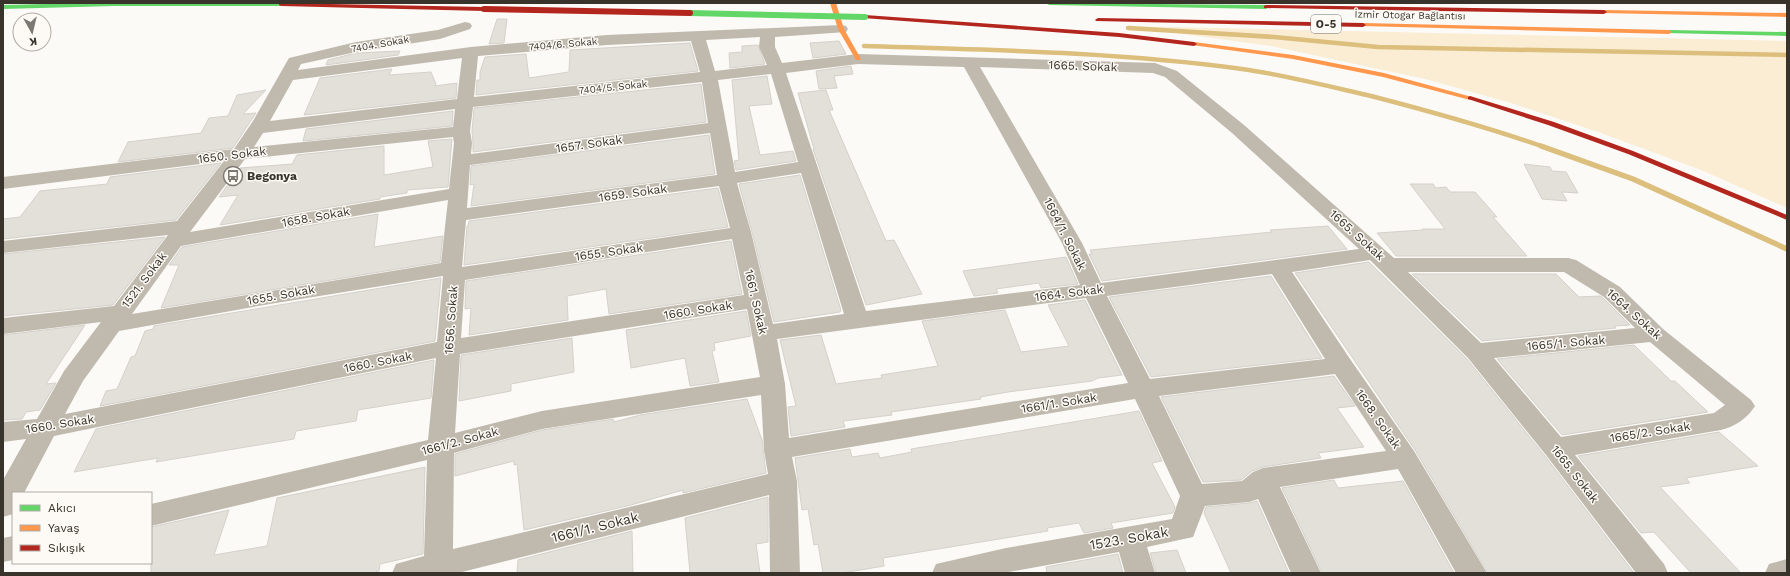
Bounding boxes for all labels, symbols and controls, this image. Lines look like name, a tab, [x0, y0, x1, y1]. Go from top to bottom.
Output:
street label: İzmir Otogar Bağlantısı	[1355, 9, 1465, 21]
north arrow	[12, 12, 52, 52]
road number: O-5	[1311, 15, 1341, 33]
street label: 7404. Sokak	[350, 33, 410, 55]
text: K	[28, 34, 38, 48]
street label: 7404/6. Sokak	[528, 35, 598, 52]
street label: 1665. Sokak	[1048, 58, 1118, 74]
street label: 7404/5. Sokak	[578, 78, 648, 96]
street label: 1657. Sokak	[555, 132, 623, 156]
street label: 1650. Sokak	[197, 144, 267, 166]
bus stop icon: Begonya	[222, 165, 244, 187]
place label: Begonya	[247, 169, 297, 183]
street label: 1659. Sokak	[598, 181, 668, 205]
street label: 1664/1. Sokak	[1041, 196, 1089, 273]
street label: 1658. Sokak	[281, 204, 351, 230]
street label: 1665. Sokak	[1327, 207, 1387, 263]
street label: 1655. Sokak	[574, 240, 644, 264]
street label: 1521. Sokak	[119, 249, 170, 310]
street label: 1661. Sokak	[742, 268, 770, 336]
street label: 1655. Sokak	[246, 282, 316, 308]
street label: 1664. Sokak	[1034, 282, 1104, 304]
street label: 1656. Sokak	[442, 285, 460, 355]
street label: 1664. Sokak	[1604, 286, 1664, 342]
street label: 1660. Sokak	[663, 298, 733, 322]
street label: 1665/1. Sokak	[1526, 333, 1606, 353]
street label: 1660. Sokak	[343, 349, 413, 375]
street label: 1668. Sokak	[1352, 387, 1404, 451]
street label: 1661/1. Sokak	[1020, 390, 1098, 416]
street label: 1660. Sokak	[25, 412, 95, 436]
street label: 1665/2. Sokak	[1609, 419, 1691, 445]
street label: 1661/2. Sokak	[420, 424, 500, 458]
street label: 1665. Sokak	[1548, 443, 1602, 506]
legend	[12, 492, 152, 564]
text: Akıcı	[48, 501, 76, 515]
street label: 1661/1. Sokak	[550, 508, 640, 546]
text: Yavaş	[48, 521, 80, 535]
street label: 1523. Sokak	[1088, 523, 1170, 553]
text: Sıkışık	[48, 541, 85, 555]

